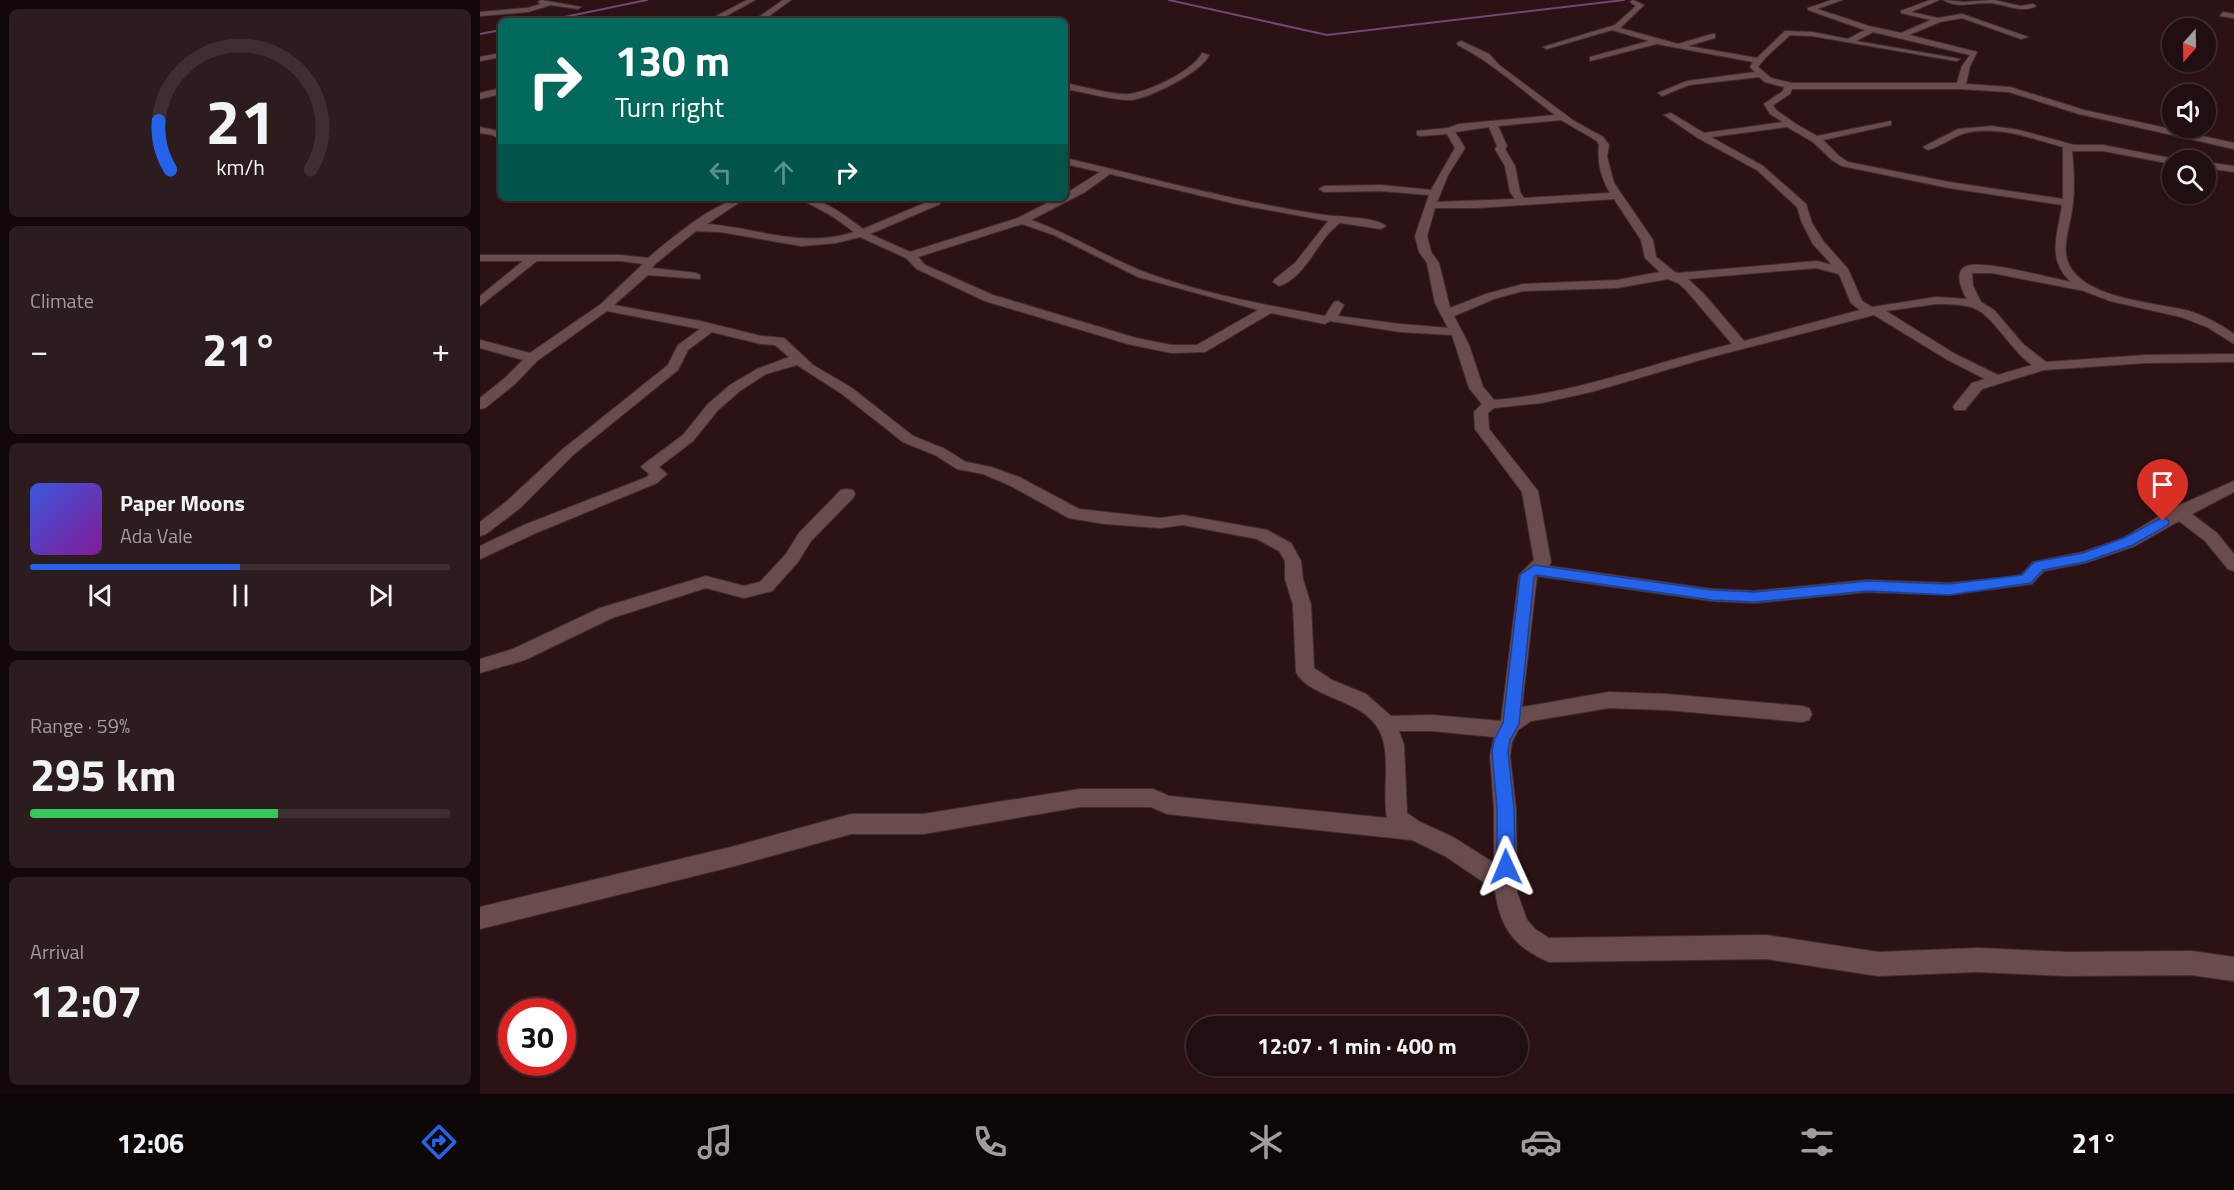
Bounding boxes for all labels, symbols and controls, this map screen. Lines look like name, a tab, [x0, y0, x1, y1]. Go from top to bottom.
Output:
north arrow	[2162, 18, 2216, 72]
map controls	[2162, 18, 2216, 204]
text: 130 m	[615, 28, 730, 92]
icon: right	[516, 42, 594, 120]
text: 21	[205, 73, 275, 168]
button: sound	[2162, 84, 2216, 138]
text: Turn right	[615, 86, 724, 127]
button: search	[2162, 150, 2216, 204]
text: km/h	[216, 151, 264, 183]
icon: left	[704, 156, 737, 189]
icon: ahead	[767, 156, 800, 189]
icon: right	[830, 156, 863, 189]
text: Climate	[30, 285, 94, 316]
text: 21°	[202, 315, 278, 383]
text: −	[30, 325, 48, 375]
text: +	[432, 325, 450, 375]
pin	[2137, 459, 2188, 521]
icon: arrive	[2146, 468, 2179, 501]
text: Paper Moons	[120, 486, 245, 520]
text: Ada Vale	[120, 520, 193, 551]
icon: previous	[84, 579, 117, 612]
icon: pause	[224, 579, 257, 612]
icon: next	[364, 579, 397, 612]
text: Range · 59%	[30, 710, 130, 741]
text: 295 km	[30, 740, 176, 808]
position arrow	[1474, 835, 1538, 899]
text: Arrival	[30, 936, 84, 967]
text: 12:07	[30, 966, 142, 1034]
speed limit sign: 30	[498, 998, 576, 1076]
text: 12:07 · 1 min · 400 m	[1257, 1029, 1457, 1063]
icon: directions	[418, 1121, 460, 1163]
icon: music	[694, 1121, 736, 1163]
icon: phone	[969, 1121, 1011, 1163]
icon: climate	[1245, 1121, 1287, 1163]
icon: car	[1520, 1121, 1562, 1163]
icon: filters	[1796, 1121, 1838, 1163]
text: 12:06	[117, 1122, 184, 1163]
text: 21°	[2072, 1122, 2117, 1163]

